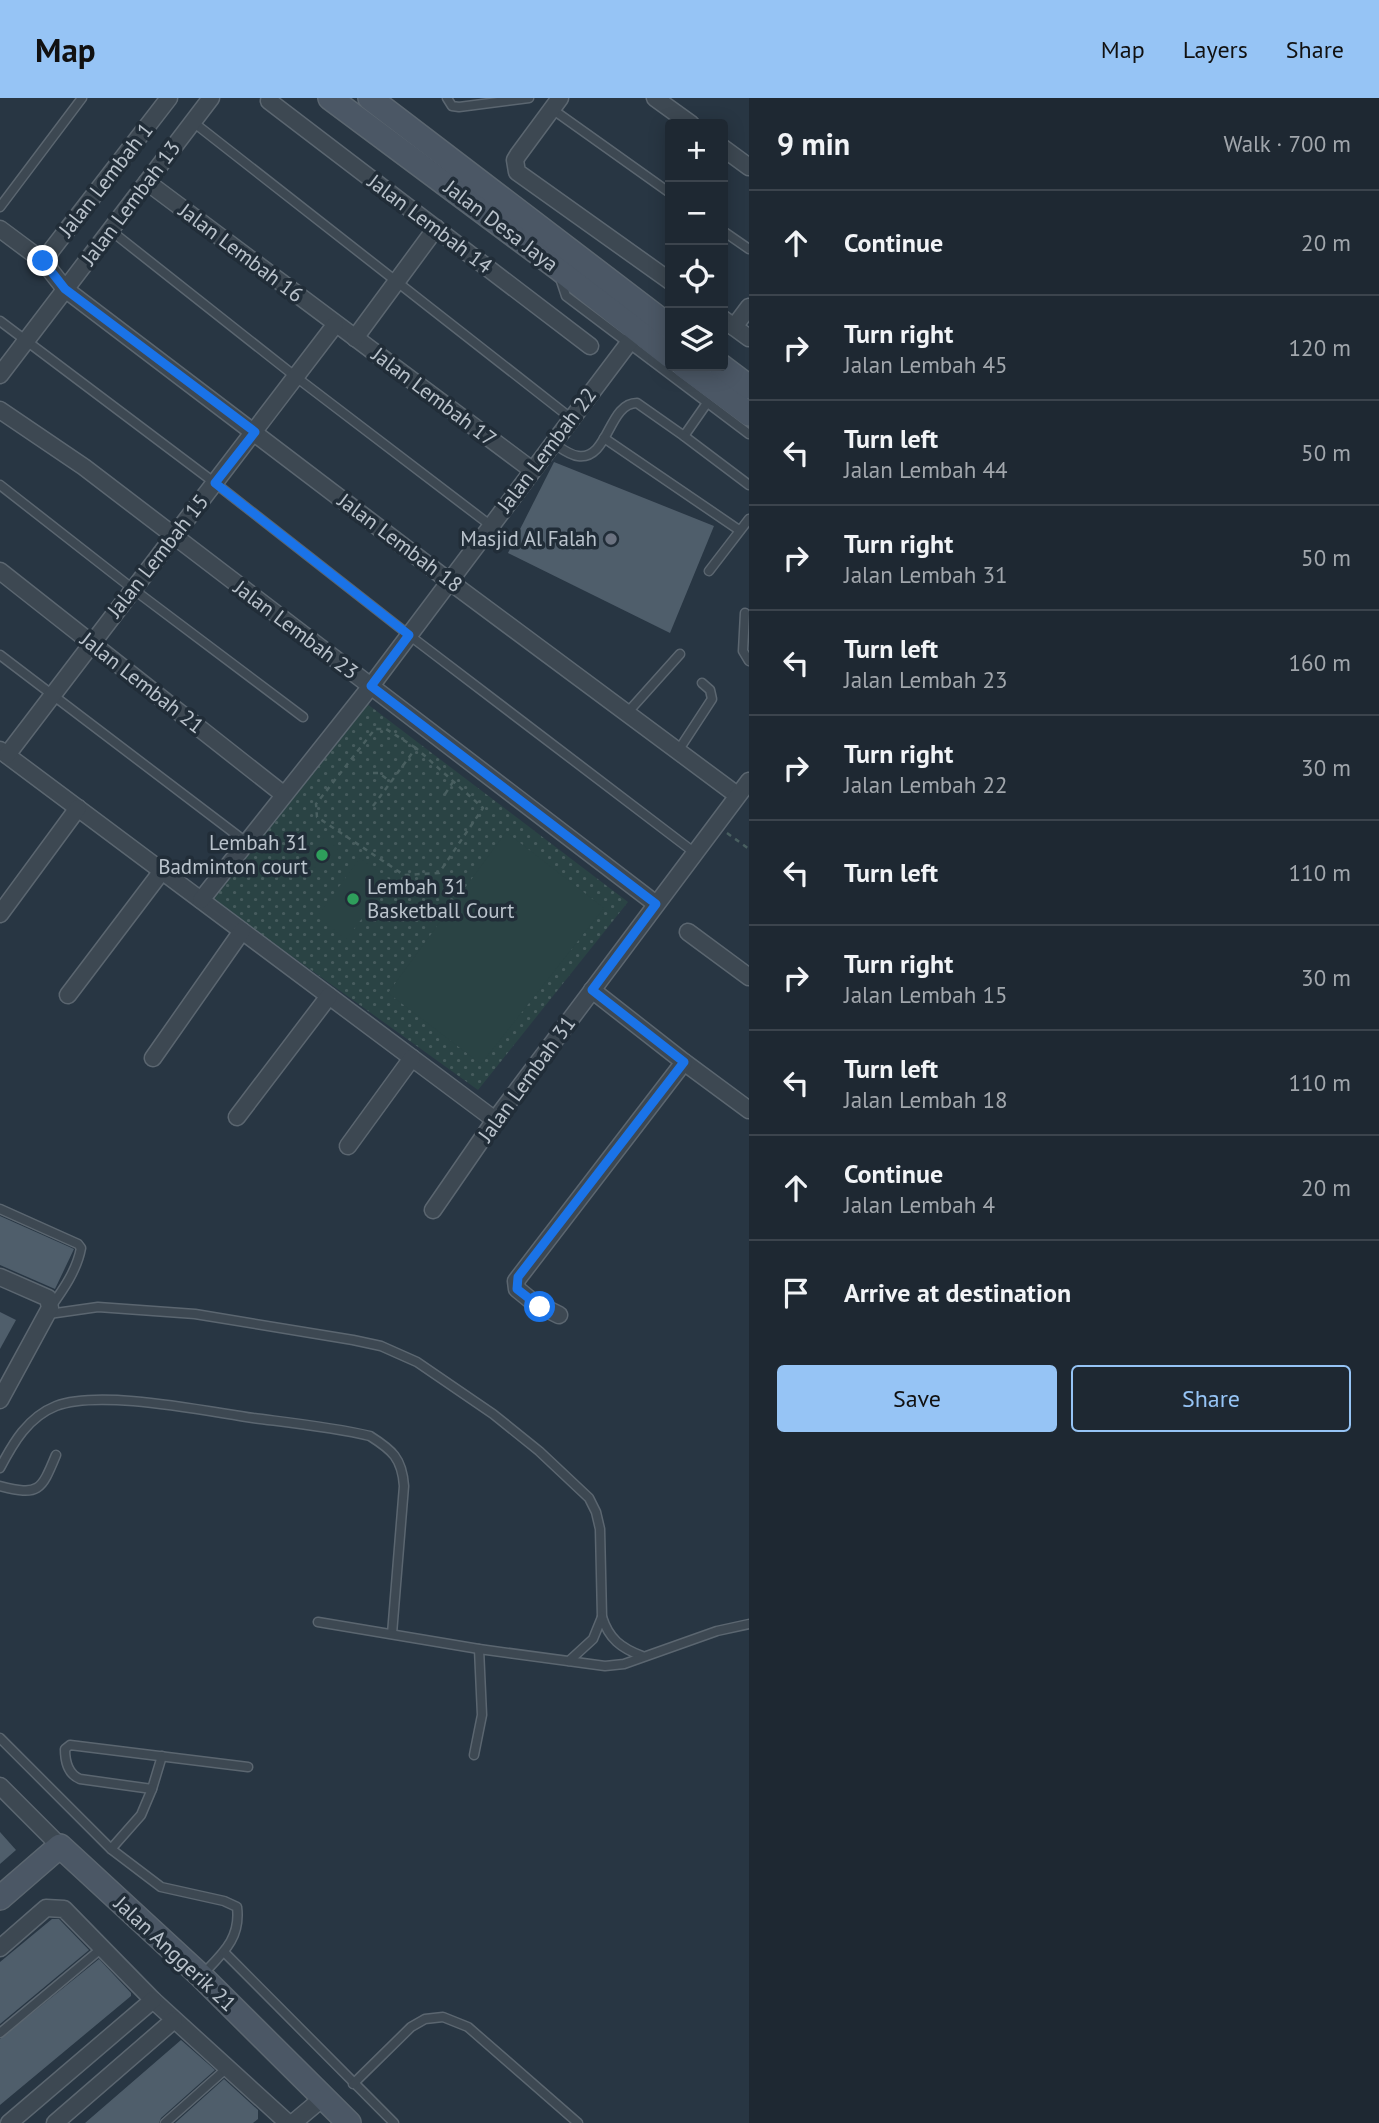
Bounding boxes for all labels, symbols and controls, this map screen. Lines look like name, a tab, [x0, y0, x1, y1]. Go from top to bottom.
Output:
text: Map	[35, 28, 96, 71]
text: Map	[1101, 34, 1145, 65]
text: Layers	[1183, 34, 1248, 65]
text: Share	[1286, 34, 1344, 65]
street label: Jalan Lembah 1	[52, 117, 159, 243]
map controls	[665, 119, 728, 371]
button: +	[665, 119, 728, 182]
text: 9 min	[777, 124, 850, 163]
text: Walk · 700 m	[1224, 129, 1351, 158]
street label: Jalan Lembah 13	[74, 135, 186, 271]
street label: Jalan Lembah 14	[362, 167, 498, 279]
street label: Jalan Desa Jaya	[438, 173, 564, 277]
button: −	[665, 182, 728, 245]
street label: Jalan Lembah 16	[173, 196, 309, 308]
icon: ahead	[777, 224, 815, 262]
text: Continue	[844, 226, 943, 259]
text: 20 m	[1301, 228, 1351, 257]
route end	[27, 245, 58, 276]
button: locate	[665, 245, 728, 308]
button: layers	[665, 308, 728, 371]
text: Turn right	[844, 317, 953, 350]
icon: right	[777, 329, 815, 367]
text: 120 m	[1289, 333, 1351, 362]
street label: Jalan Lembah 17	[366, 340, 502, 452]
text: Jalan Lembah 45	[844, 350, 1007, 379]
street label: Jalan Lembah 22	[490, 382, 602, 518]
text: Turn left	[844, 422, 938, 455]
icon: left	[777, 434, 815, 472]
text: 50 m	[1301, 438, 1351, 467]
text: Jalan Lembah 44	[844, 455, 1007, 484]
street label: Jalan Lembah 18	[332, 486, 468, 598]
street label: Jalan Lembah 15	[100, 489, 214, 624]
place label: Masjid Al Falah	[460, 525, 597, 552]
text: Turn right	[844, 527, 953, 560]
marker: Masjid Al Falah	[603, 531, 619, 547]
icon: right	[777, 539, 815, 577]
text: 50 m	[1301, 543, 1351, 572]
text: Jalan Lembah 31	[844, 560, 1007, 589]
street label: Jalan Lembah 23	[228, 573, 364, 685]
street label: Jalan Lembah 21	[74, 625, 209, 739]
text: Turn left	[844, 632, 938, 665]
icon: left	[777, 644, 815, 682]
text: 160 m	[1289, 648, 1351, 677]
text: Jalan Lembah 23	[844, 665, 1007, 694]
text: Turn right	[844, 737, 953, 770]
icon: right	[777, 749, 815, 787]
text: 30 m	[1301, 753, 1351, 782]
text: Jalan Lembah 22	[844, 770, 1007, 799]
place label: Lembah 31 Badminton court	[158, 829, 308, 880]
marker: Lembah 31 Badminton court	[314, 847, 330, 863]
icon: left	[777, 854, 815, 892]
text: Turn left	[844, 856, 938, 889]
text: 110 m	[1289, 858, 1351, 887]
place label: Lembah 31 Basketball Court	[367, 873, 514, 924]
marker: Lembah 31 Basketball Court	[345, 891, 361, 907]
text: Turn right	[844, 947, 953, 980]
icon: right	[777, 959, 815, 997]
text: 30 m	[1301, 963, 1351, 992]
text: Jalan Lembah 15	[844, 980, 1007, 1009]
street label: Jalan Lembah 31	[471, 1010, 581, 1148]
text: Turn left	[844, 1052, 938, 1085]
icon: left	[777, 1064, 815, 1102]
text: 110 m	[1289, 1068, 1351, 1097]
text: Jalan Lembah 18	[844, 1085, 1007, 1114]
text: Continue	[844, 1157, 943, 1190]
icon: ahead	[777, 1169, 815, 1207]
text: 20 m	[1301, 1173, 1351, 1202]
text: Jalan Lembah 4	[844, 1190, 995, 1219]
icon: arrive	[777, 1274, 815, 1312]
text: Arrive at destination	[844, 1276, 1071, 1309]
route start	[524, 1291, 555, 1322]
button: Save	[777, 1365, 1057, 1432]
button: Share	[1071, 1365, 1351, 1432]
street label: Jalan Anggerik 21	[108, 1889, 242, 2017]

